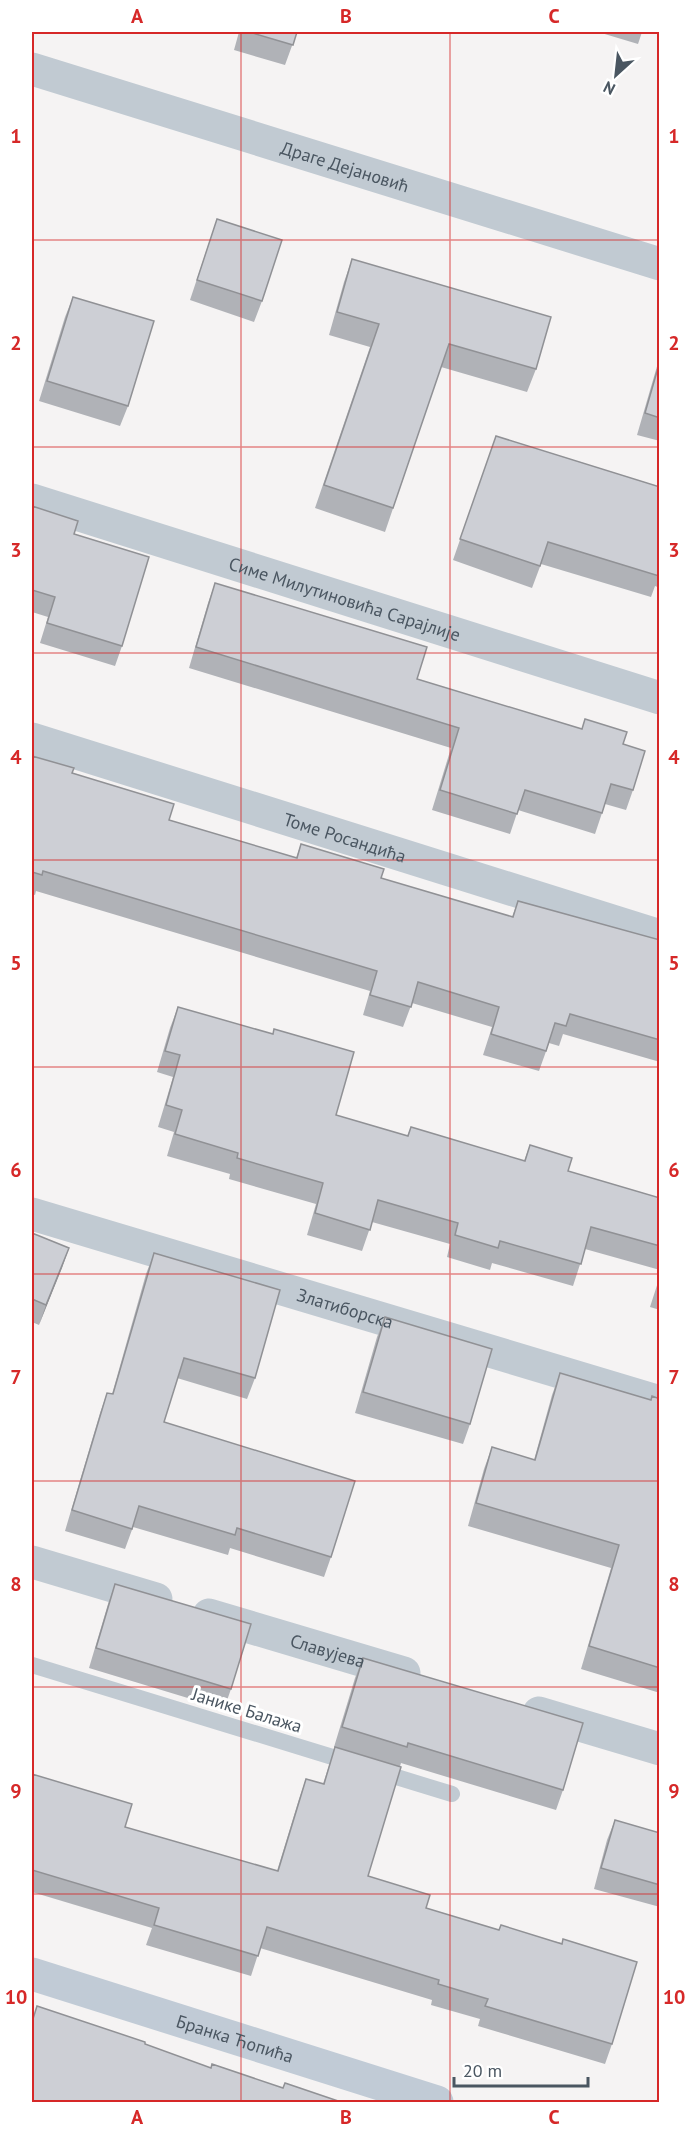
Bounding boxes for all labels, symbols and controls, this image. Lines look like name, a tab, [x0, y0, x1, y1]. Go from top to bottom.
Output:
text: A	[131, 3, 144, 29]
text: B	[340, 3, 352, 29]
text: C	[548, 3, 560, 29]
north arrow	[586, 45, 646, 105]
text: N	[600, 77, 618, 100]
text: 1	[10, 123, 22, 149]
text: 1	[668, 123, 680, 149]
street label: Драге Дејановић	[278, 136, 412, 197]
text: 2	[10, 330, 22, 356]
text: 2	[668, 330, 680, 356]
text: 3	[10, 537, 22, 563]
text: 3	[668, 537, 680, 563]
street label: Симе Милутиновића Сарајлије	[226, 551, 464, 646]
text: 4	[10, 744, 22, 770]
text: 4	[668, 744, 680, 770]
street label: Томе Росандића	[281, 807, 409, 867]
text: 5	[10, 950, 22, 976]
text: 5	[668, 950, 680, 976]
text: 6	[10, 1157, 22, 1183]
text: 6	[668, 1157, 680, 1183]
street label: Златиборска	[294, 1282, 396, 1333]
text: 7	[10, 1364, 22, 1390]
text: 7	[668, 1364, 680, 1390]
text: 8	[10, 1571, 22, 1597]
text: 8	[668, 1571, 680, 1597]
street label: Славујева	[288, 1628, 368, 1672]
street label: Јанике Балажа	[188, 1682, 305, 1738]
text: 9	[10, 1778, 22, 1804]
text: 9	[668, 1778, 680, 1804]
text: 10	[5, 1984, 27, 2010]
text: 10	[663, 1984, 685, 2010]
street label: Бранка Ћопића	[174, 2009, 297, 2067]
scale bar	[454, 2050, 588, 2088]
text: 20 m	[463, 2059, 502, 2082]
text: A	[131, 2104, 144, 2130]
text: B	[340, 2104, 352, 2130]
text: C	[548, 2104, 560, 2130]

